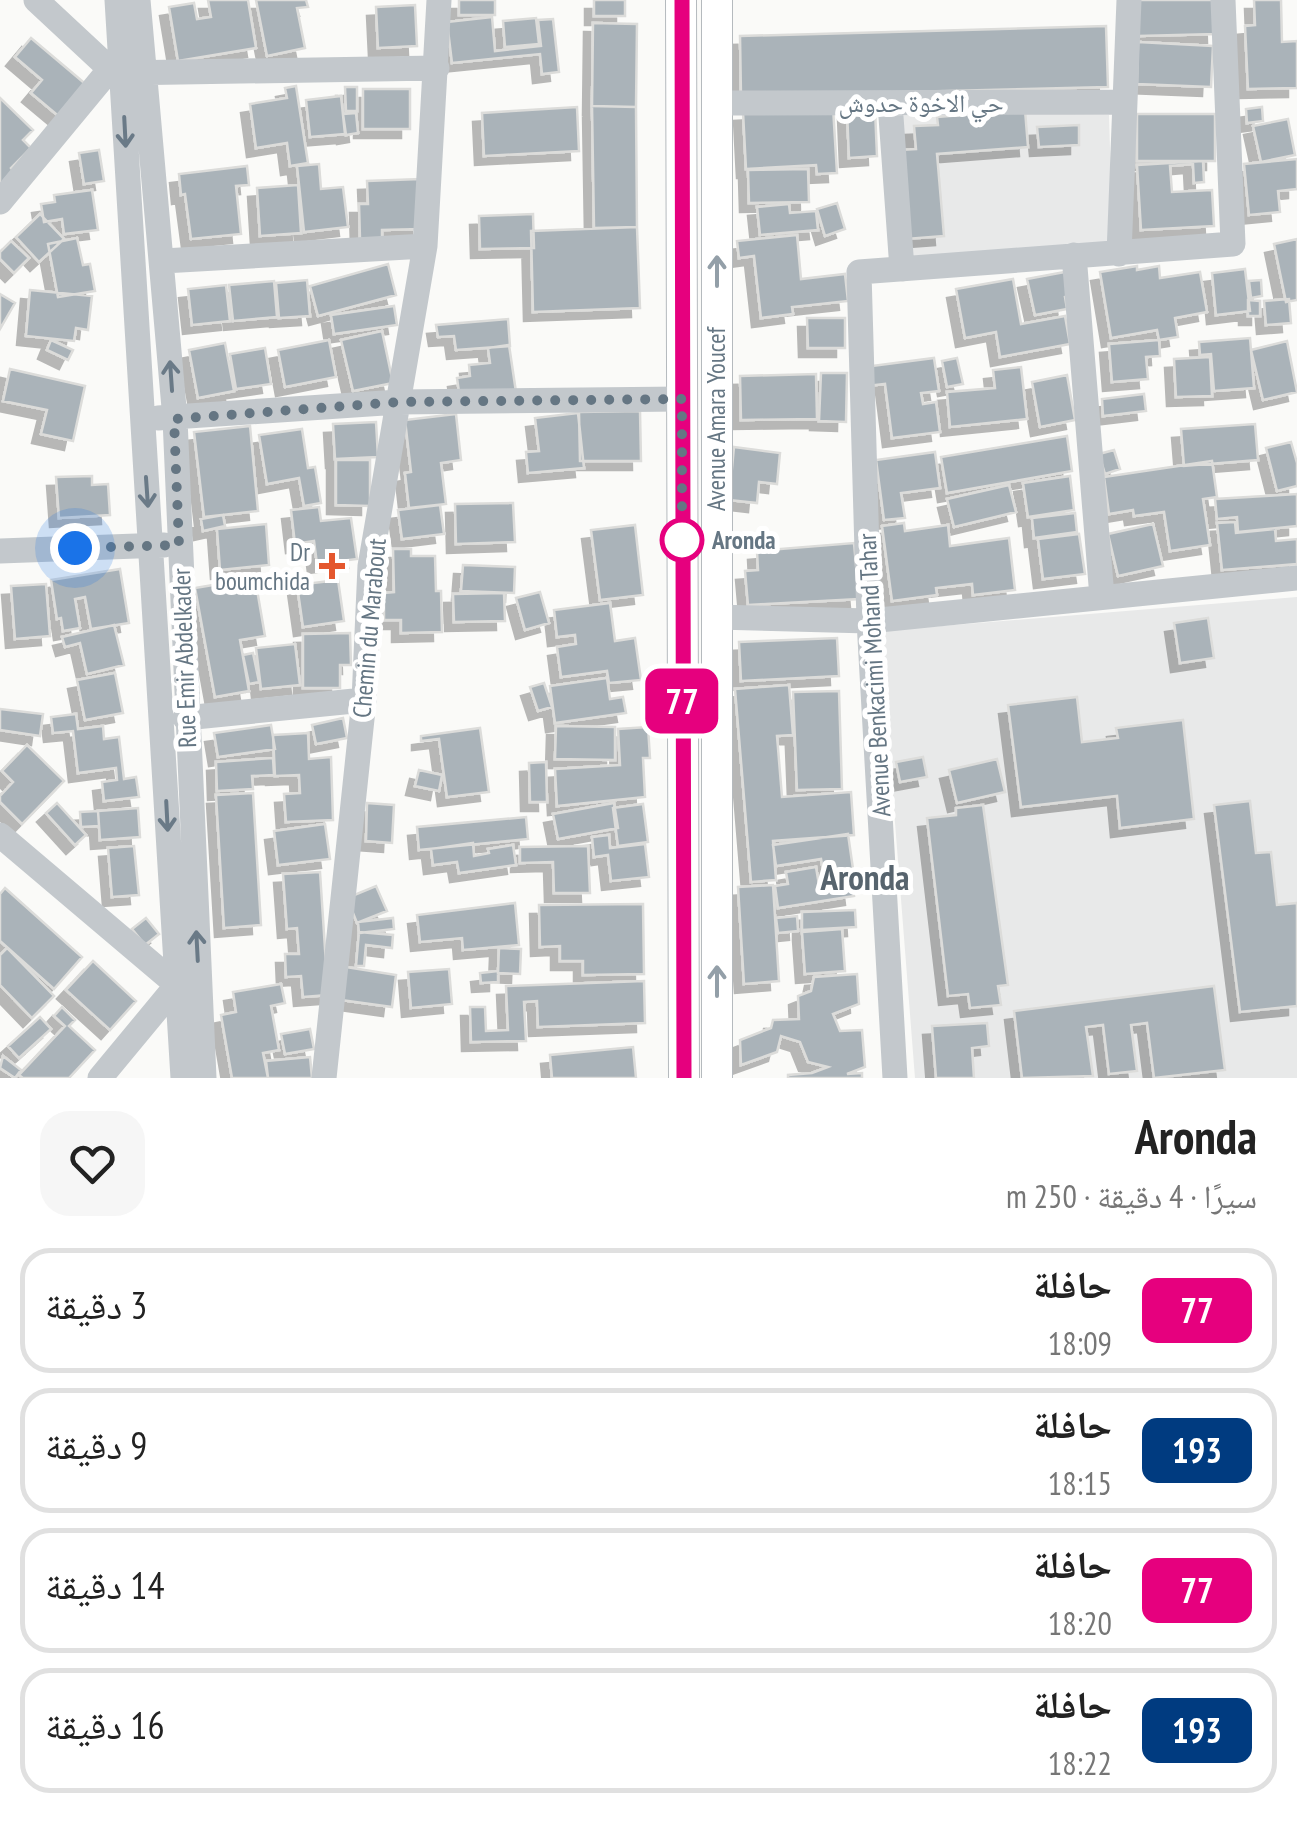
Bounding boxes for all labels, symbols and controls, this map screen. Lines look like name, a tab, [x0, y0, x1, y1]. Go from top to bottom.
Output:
street label: حي الاخوة حدوش	[838, 87, 1004, 123]
one-way arrow	[116, 116, 135, 148]
one-way arrow	[708, 255, 726, 288]
street label: Avenue Amara Youcef	[700, 325, 732, 511]
one-way arrow	[162, 361, 181, 393]
one-way arrow	[138, 475, 157, 507]
marker: Aronda	[661, 519, 703, 561]
your location	[50, 523, 100, 573]
place label: Aronda	[711, 524, 776, 556]
street label: Avenue Benkacimi Mohand Tahar	[851, 532, 897, 817]
place label: Dr boumchida	[215, 536, 310, 597]
street label: Chemin du Marabout	[345, 537, 393, 719]
marker: Dr boumchida	[319, 553, 345, 579]
street label: Rue Emir Abdelkader	[165, 567, 203, 748]
line badge: 77	[637, 668, 727, 734]
text: 77	[665, 678, 699, 724]
one-way arrow	[158, 799, 177, 832]
district label: Aronda	[819, 854, 910, 900]
one-way arrow	[187, 930, 206, 962]
one-way arrow	[708, 965, 726, 998]
text: Aronda	[1135, 1105, 1257, 1167]
button: heart	[40, 1111, 145, 1216]
text: سيرًا · 4 دقيقة · 250 m	[1006, 1175, 1257, 1217]
text: حافلة	[1033, 1259, 1112, 1308]
text: 3 دقيقة	[45, 1280, 147, 1329]
text: 77	[1180, 1287, 1214, 1333]
text: 18:09	[1048, 1322, 1112, 1364]
text: حافلة	[1033, 1399, 1112, 1448]
text: 9 دقيقة	[45, 1420, 147, 1469]
text: 193	[1172, 1427, 1222, 1473]
text: 18:15	[1048, 1462, 1112, 1504]
text: حافلة	[1033, 1539, 1112, 1588]
text: 14 دقيقة	[45, 1560, 165, 1609]
text: 77	[1180, 1567, 1214, 1613]
text: 18:20	[1048, 1602, 1112, 1644]
text: حافلة	[1033, 1679, 1112, 1728]
text: 16 دقيقة	[45, 1700, 165, 1749]
text: 193	[1172, 1707, 1222, 1753]
text: 18:22	[1048, 1742, 1112, 1784]

